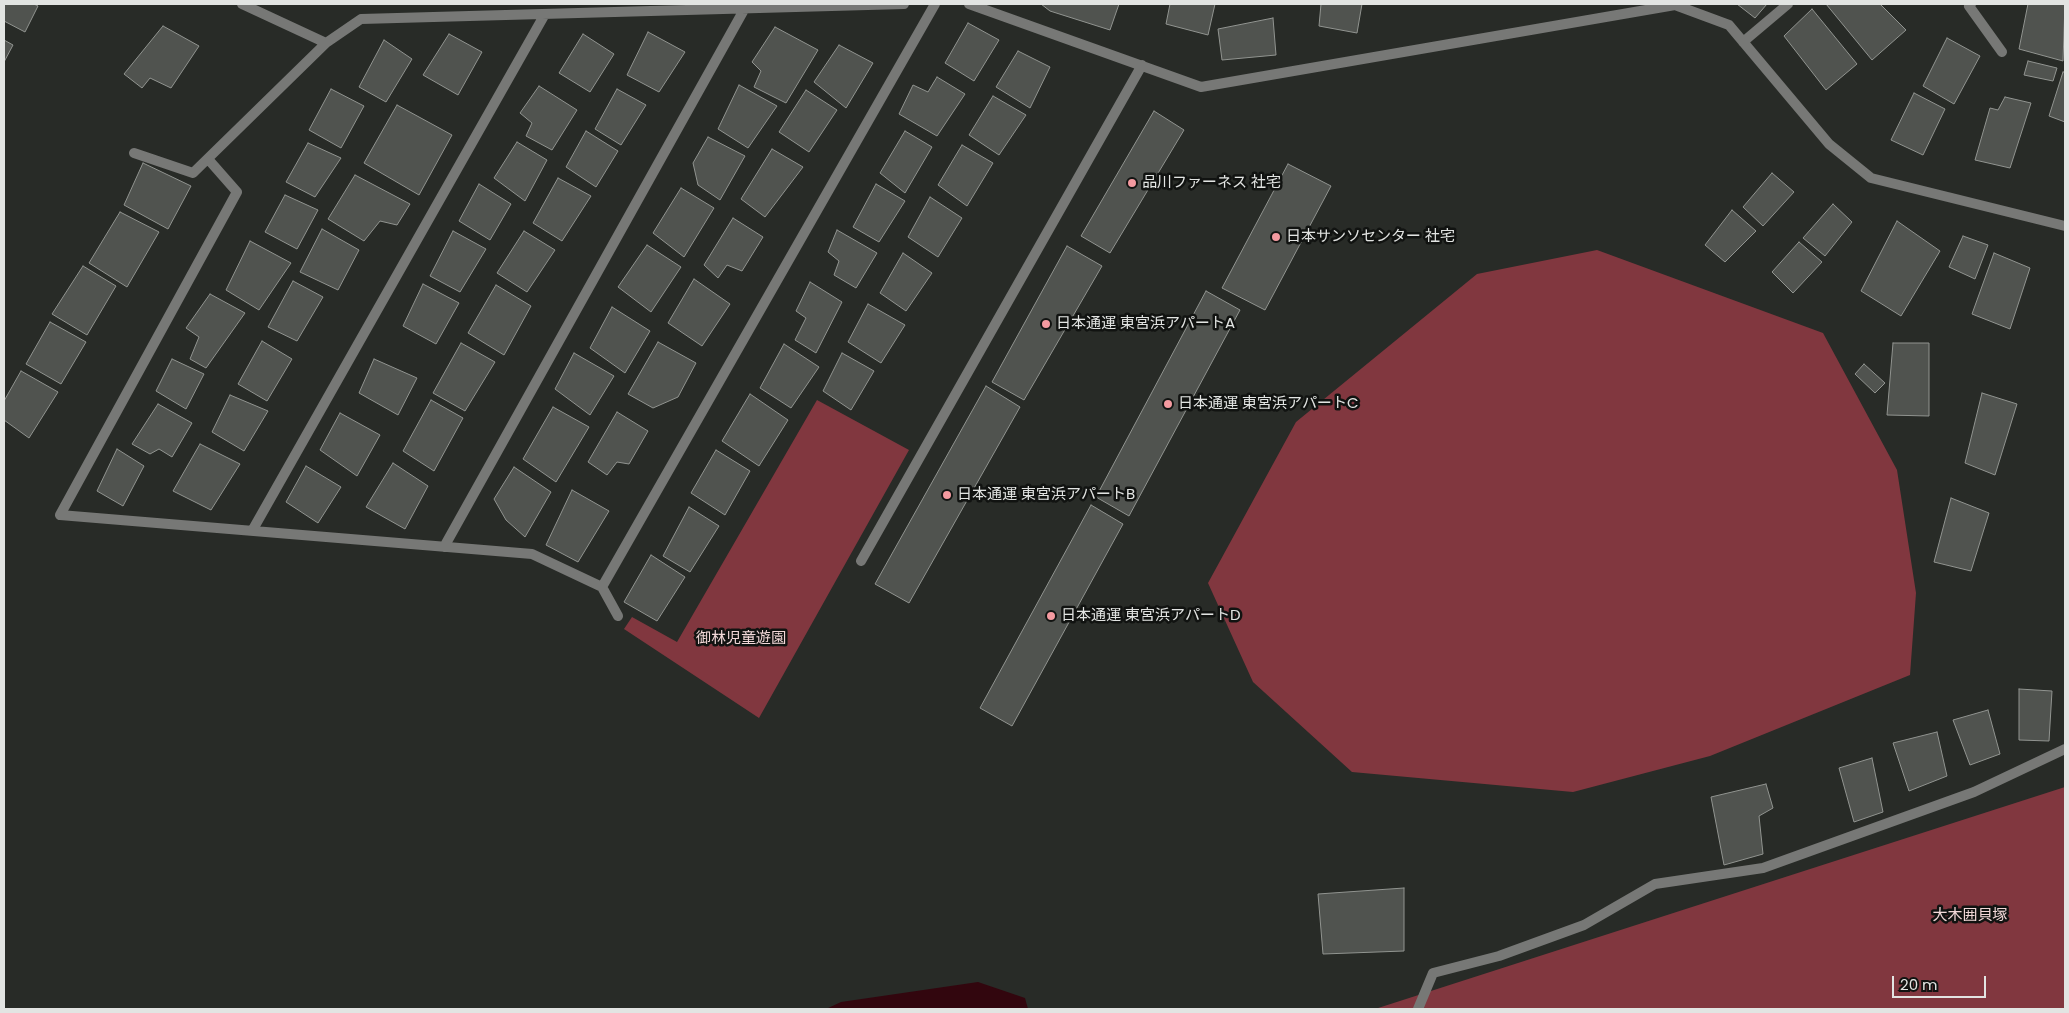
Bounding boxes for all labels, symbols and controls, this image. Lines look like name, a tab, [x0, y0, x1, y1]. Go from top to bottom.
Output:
place label: 品川ファーネス 社宅	[1142, 174, 1281, 192]
marker: 品川ファーネス 社宅	[1126, 177, 1138, 189]
place label: 日本サンソセンター 社宅	[1286, 228, 1455, 246]
marker: 日本サンソセンター 社宅	[1270, 231, 1282, 243]
place label: 日本通運 東宮浜アパートA	[1056, 315, 1235, 333]
marker: 日本通運 東宮浜アパートA	[1040, 318, 1052, 330]
place label: 日本通運 東宮浜アパートC	[1178, 395, 1359, 413]
marker: 日本通運 東宮浜アパートC	[1162, 398, 1174, 410]
place label: 日本通運 東宮浜アパートB	[957, 486, 1135, 504]
marker: 日本通運 東宮浜アパートB	[941, 489, 953, 501]
place label: 日本通運 東宮浜アパートD	[1061, 607, 1241, 625]
marker: 日本通運 東宮浜アパートD	[1045, 610, 1057, 622]
park label: 御林児童遊園	[696, 630, 786, 648]
park label: 大木囲貝塚	[1933, 907, 2007, 925]
scale bar	[1894, 966, 1988, 998]
text: 20 m	[1900, 974, 1938, 995]

